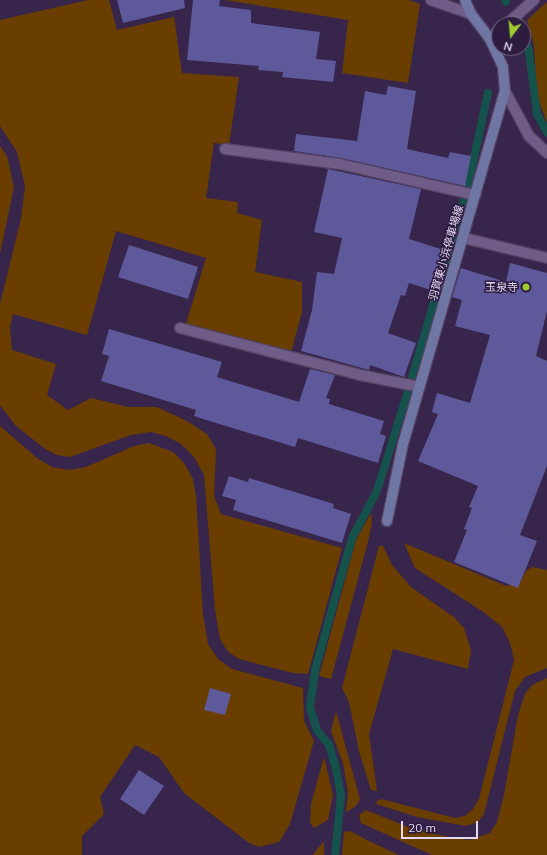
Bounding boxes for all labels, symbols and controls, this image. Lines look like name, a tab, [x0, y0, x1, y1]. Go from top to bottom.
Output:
north arrow	[491, 16, 531, 56]
text: N	[502, 39, 514, 54]
street label: 羽賀東小浜停車場線	[426, 204, 466, 302]
place label: 玉泉寺	[485, 280, 518, 294]
marker: 玉泉寺	[521, 282, 531, 292]
scale bar	[403, 813, 480, 839]
text: 20 m	[408, 820, 436, 835]

